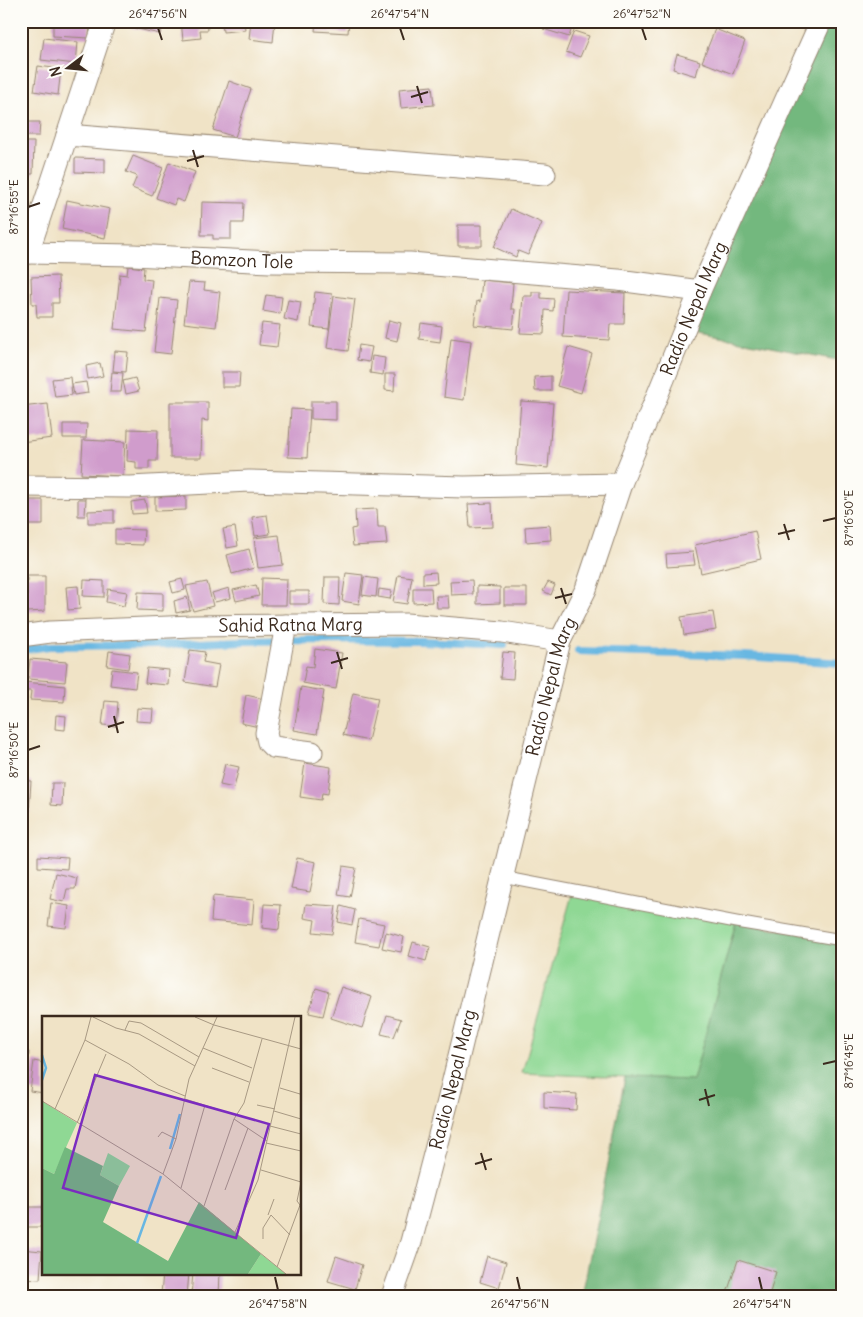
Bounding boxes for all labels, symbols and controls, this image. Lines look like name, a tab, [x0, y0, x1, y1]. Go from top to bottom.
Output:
text: 26°47'56"N	[129, 6, 187, 21]
text: 26°47'54"N	[371, 6, 429, 21]
text: 26°47'52"N	[613, 6, 671, 21]
north arrow	[42, 42, 92, 92]
text: N	[46, 64, 65, 79]
text: 87°16'55"E	[6, 179, 21, 235]
street label: Radio Nepal Marg	[655, 238, 732, 379]
street label: Bomzon Tole	[190, 246, 293, 273]
text: 87°16'50"E	[841, 490, 856, 546]
street label: Sahid Ratna Marg	[218, 612, 363, 637]
street label: Radio Nepal Marg	[520, 613, 581, 758]
text: 87°16'50"E	[6, 722, 21, 778]
street label: Radio Nepal Marg	[424, 1007, 481, 1152]
inset map	[42, 1016, 301, 1274]
text: 87°16'45"E	[841, 1033, 856, 1089]
text: 26°47'58"N	[249, 1296, 307, 1311]
text: 26°47'56"N	[491, 1296, 549, 1311]
text: 26°47'54"N	[733, 1296, 791, 1311]

